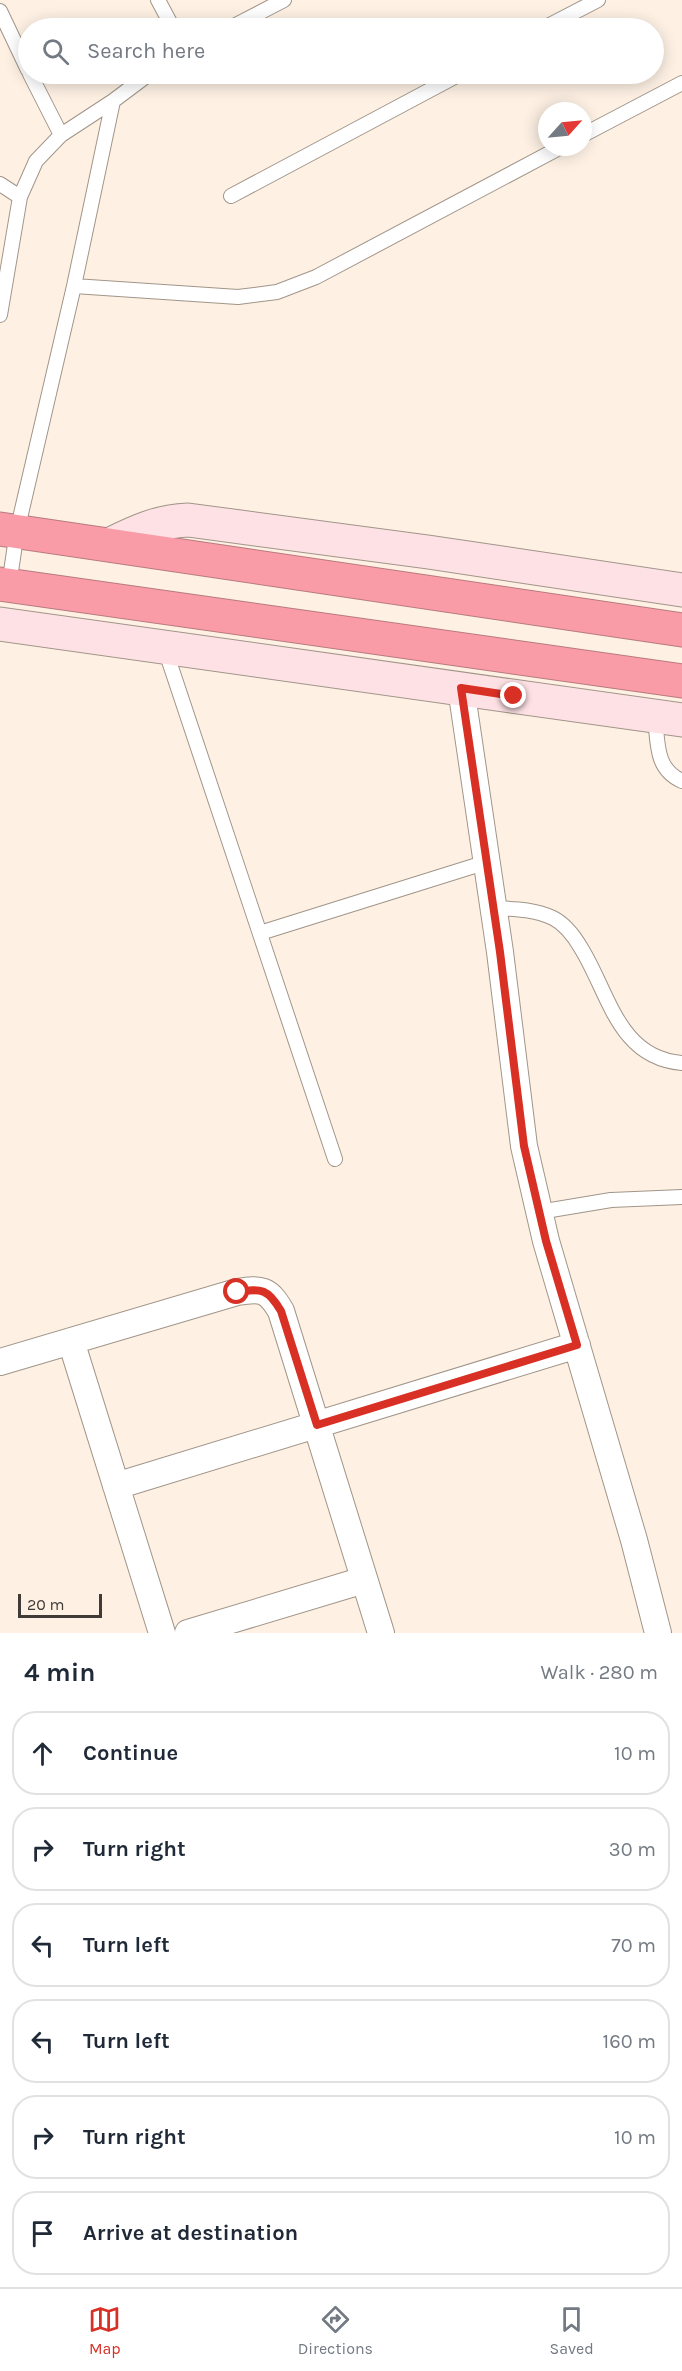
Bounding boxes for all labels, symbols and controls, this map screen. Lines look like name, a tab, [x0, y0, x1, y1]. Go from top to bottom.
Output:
search box	[18, 18, 664, 84]
icon: search	[39, 35, 72, 68]
text: Search here	[87, 38, 205, 64]
north arrow	[538, 102, 592, 156]
route end	[500, 682, 526, 708]
route start	[223, 1278, 249, 1304]
scale bar	[18, 1591, 102, 1618]
text: 20 m	[27, 1595, 65, 1614]
text: 4 min	[24, 1657, 95, 1688]
text: Walk · 280 m	[541, 1661, 658, 1684]
icon: ahead	[26, 1737, 59, 1770]
text: Continue	[83, 1740, 178, 1766]
text: 10 m	[614, 1742, 656, 1765]
icon: right	[26, 1833, 59, 1866]
text: Turn right	[83, 1836, 186, 1862]
text: 30 m	[609, 1838, 656, 1861]
icon: left	[26, 1929, 59, 1962]
text: Turn left	[83, 1932, 170, 1958]
text: 70 m	[611, 1934, 656, 1957]
icon: left	[26, 2025, 59, 2058]
text: Turn left	[83, 2028, 170, 2054]
text: 160 m	[603, 2030, 656, 2053]
icon: right	[26, 2121, 59, 2154]
text: Turn right	[83, 2124, 186, 2150]
text: 10 m	[614, 2126, 656, 2149]
icon: arrive	[26, 2217, 59, 2250]
text: Arrive at destination	[83, 2220, 298, 2246]
tab: Map	[88, 2303, 121, 2358]
tab: Directions	[298, 2303, 373, 2358]
tab: Saved	[550, 2303, 594, 2358]

